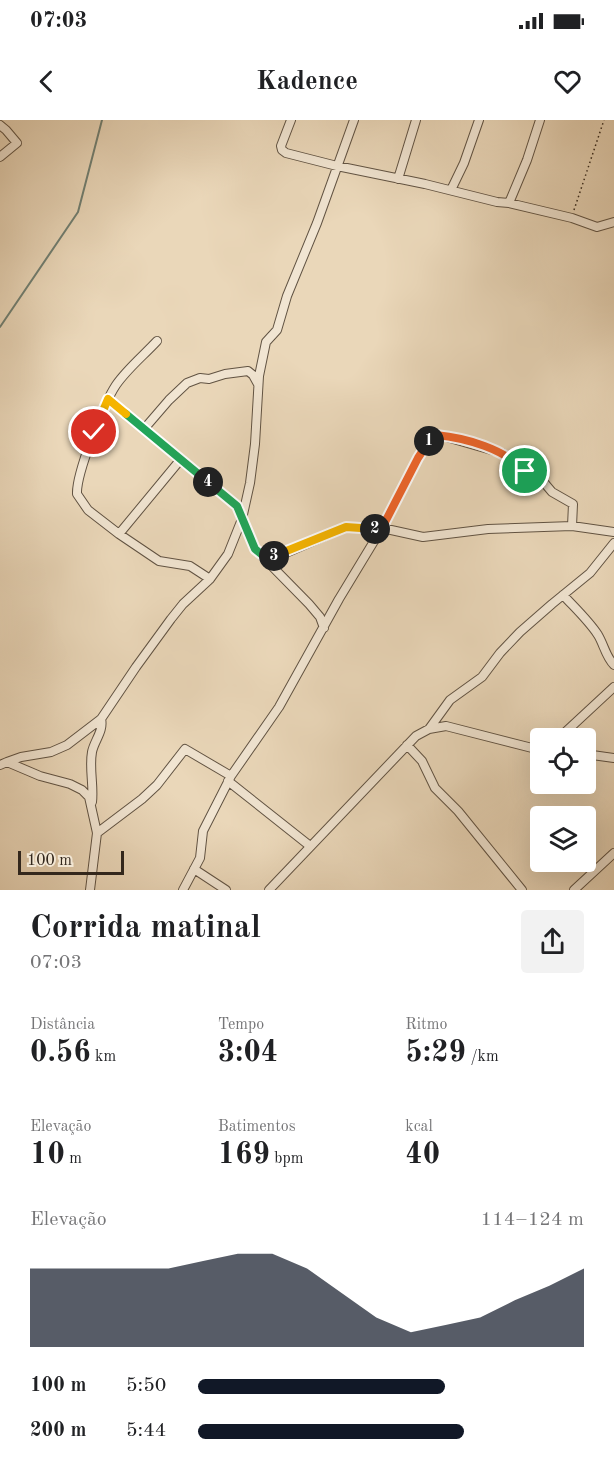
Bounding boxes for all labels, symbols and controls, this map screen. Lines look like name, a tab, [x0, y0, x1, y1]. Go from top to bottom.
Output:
text: 07:03	[30, 10, 87, 32]
icon: back	[30, 65, 63, 98]
icon: heart	[551, 65, 584, 98]
text: Kadence	[256, 68, 358, 95]
pin	[68, 406, 119, 457]
icon: check	[77, 415, 110, 448]
pin: 1	[414, 426, 444, 456]
text: 1	[424, 433, 434, 449]
pin	[499, 445, 550, 496]
icon: arrive	[508, 454, 541, 487]
pin: 4	[193, 467, 223, 497]
text: 4	[203, 474, 213, 490]
pin: 2	[360, 514, 390, 544]
text: 2	[370, 521, 380, 537]
pin: 3	[259, 541, 289, 571]
text: 3	[269, 548, 279, 564]
map controls	[530, 728, 596, 872]
button: locate	[530, 728, 596, 794]
button: layers	[530, 806, 596, 872]
scale bar	[18, 848, 124, 876]
text: 100 m	[27, 853, 72, 869]
button: share	[521, 910, 584, 973]
text: Corrida matinal	[30, 912, 261, 945]
text: 07:03	[30, 953, 82, 973]
text: Distância	[30, 1017, 95, 1033]
text: Tempo	[218, 1017, 264, 1033]
text: Ritmo	[405, 1017, 447, 1033]
text: 0.56	[30, 1038, 91, 1068]
text: 3:04	[218, 1038, 278, 1068]
text: 5:29	[405, 1038, 466, 1068]
text: km	[91, 1049, 116, 1065]
text: /km	[466, 1049, 499, 1065]
text: Elevação	[30, 1119, 91, 1135]
text: Batimentos	[218, 1119, 296, 1135]
text: kcal	[405, 1119, 433, 1135]
text: 10	[30, 1140, 65, 1170]
text: 169	[218, 1140, 270, 1170]
text: 40	[405, 1140, 440, 1170]
text: m	[65, 1151, 82, 1167]
text: bpm	[270, 1151, 304, 1167]
text: Elevação	[30, 1210, 107, 1230]
text: 114–124 m	[481, 1210, 584, 1230]
text: 100 m	[30, 1376, 86, 1396]
text: 5:50	[126, 1376, 166, 1396]
text: 200 m	[30, 1421, 86, 1441]
text: 5:44	[126, 1421, 166, 1441]

